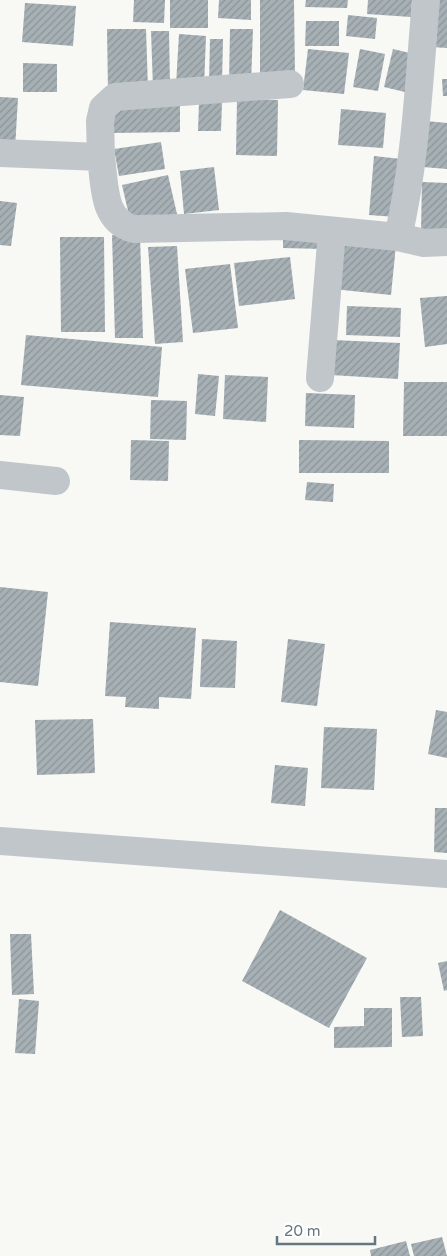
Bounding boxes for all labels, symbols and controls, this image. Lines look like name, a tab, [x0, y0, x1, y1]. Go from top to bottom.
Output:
scale bar	[277, 1214, 374, 1246]
text: 20 m	[284, 1222, 321, 1240]

